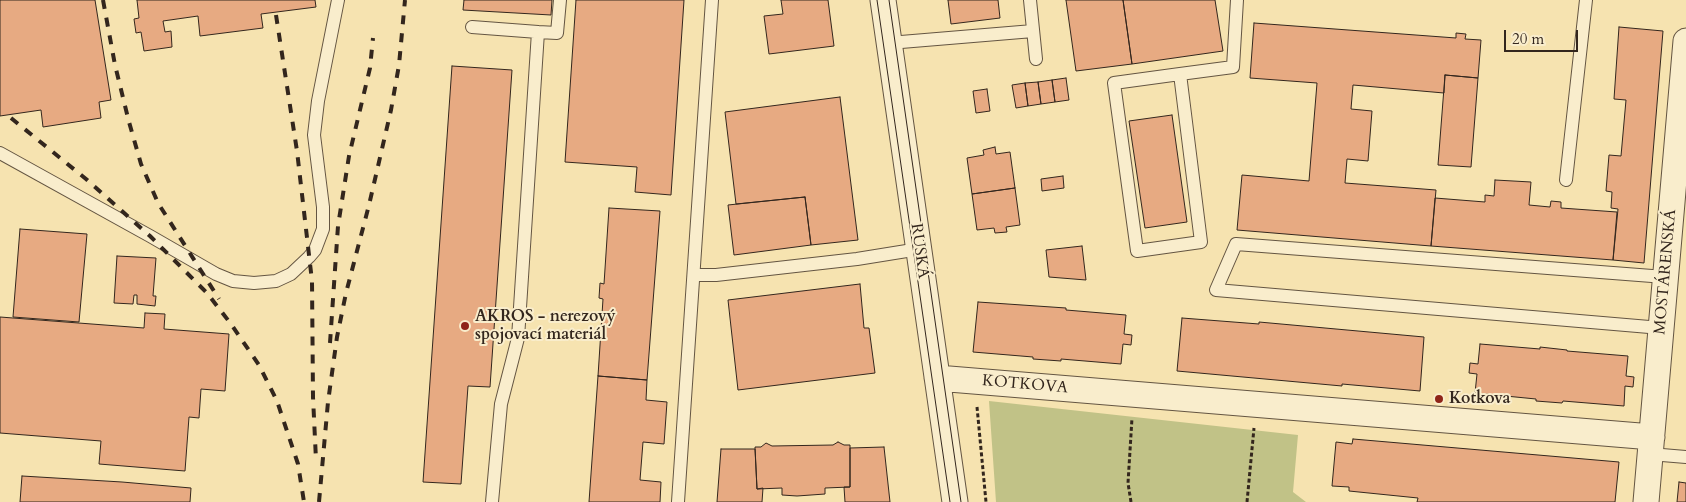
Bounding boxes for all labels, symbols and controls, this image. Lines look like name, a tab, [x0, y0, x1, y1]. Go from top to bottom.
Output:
scale bar	[1506, 20, 1580, 52]
text: 20 m	[1512, 29, 1544, 49]
street label: MOSTÁRENSKÁ	[1651, 208, 1681, 336]
street label: RUSKÁ	[906, 222, 932, 280]
place label: AKROS - nerezový spojovací materiál	[475, 307, 616, 345]
marker: AKROS - nerezový spojovací materiál	[459, 320, 471, 332]
street label: KOTKOVA	[981, 372, 1069, 398]
place label: Kotkova	[1449, 389, 1510, 409]
marker: Kotkova	[1433, 393, 1445, 405]

